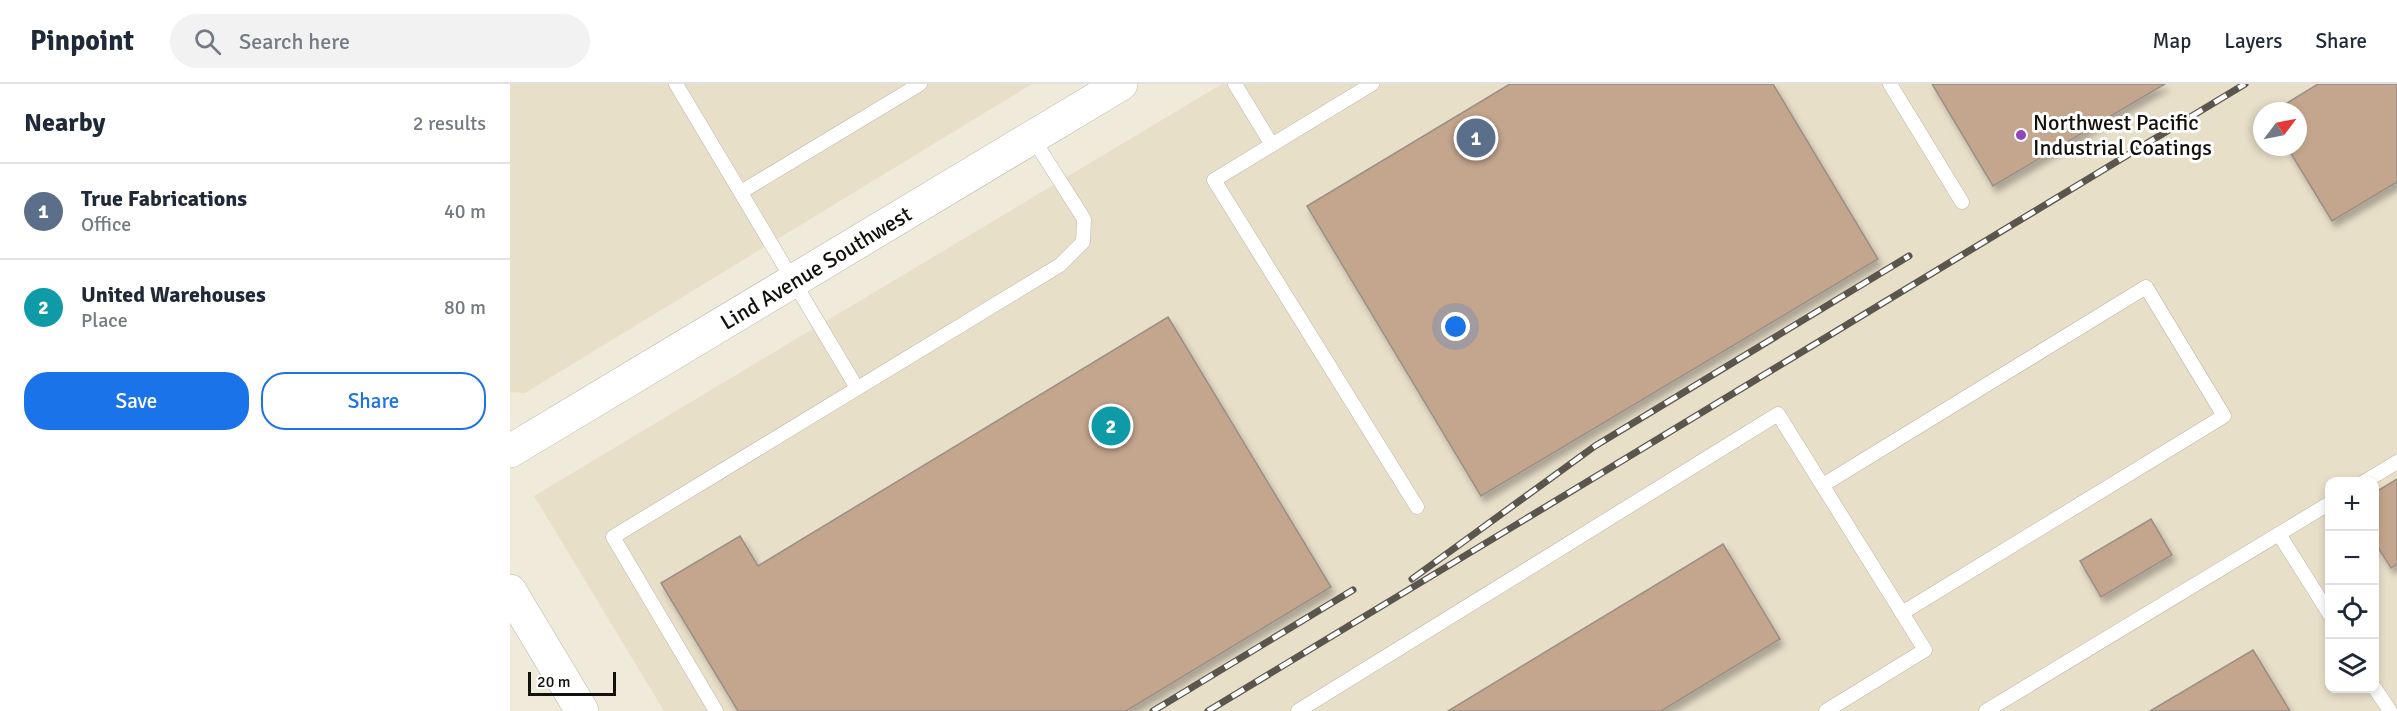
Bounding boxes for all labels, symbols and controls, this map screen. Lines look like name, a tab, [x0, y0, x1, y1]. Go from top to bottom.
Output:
search box	[170, 14, 590, 68]
text: Pinpoint	[30, 24, 134, 58]
icon: search	[191, 25, 224, 58]
text: Search here	[239, 28, 350, 55]
text: Map	[2153, 28, 2191, 54]
text: Layers	[2224, 28, 2282, 54]
text: Share	[2315, 28, 2367, 54]
north arrow	[2253, 102, 2307, 156]
text: Nearby	[24, 107, 105, 139]
place label: Northwest Pacific Industrial Coatings	[2033, 109, 2212, 161]
text: 2 results	[413, 111, 486, 136]
pin: 1	[1456, 116, 1496, 160]
marker: Northwest Pacific Industrial Coatings	[2014, 128, 2028, 142]
text: True Fabrications	[81, 185, 247, 212]
text: 1	[38, 199, 49, 224]
text: 40 m	[444, 199, 486, 224]
street label: Lind Avenue Southwest	[716, 200, 917, 336]
text: Office	[81, 212, 131, 237]
text: United Warehouses	[81, 281, 266, 308]
text: 2	[38, 295, 49, 320]
text: 80 m	[444, 295, 486, 320]
text: Place	[81, 308, 128, 333]
your location	[1441, 312, 1470, 341]
button: Save	[24, 372, 249, 430]
button: Share	[261, 372, 486, 430]
pin: 2	[1092, 404, 1130, 448]
map controls	[2325, 477, 2379, 693]
button: +	[2325, 477, 2379, 531]
button: −	[2325, 531, 2379, 585]
button: locate	[2325, 585, 2379, 639]
button: layers	[2325, 639, 2379, 693]
scale bar	[528, 669, 616, 696]
text: 20 m	[537, 672, 571, 692]

